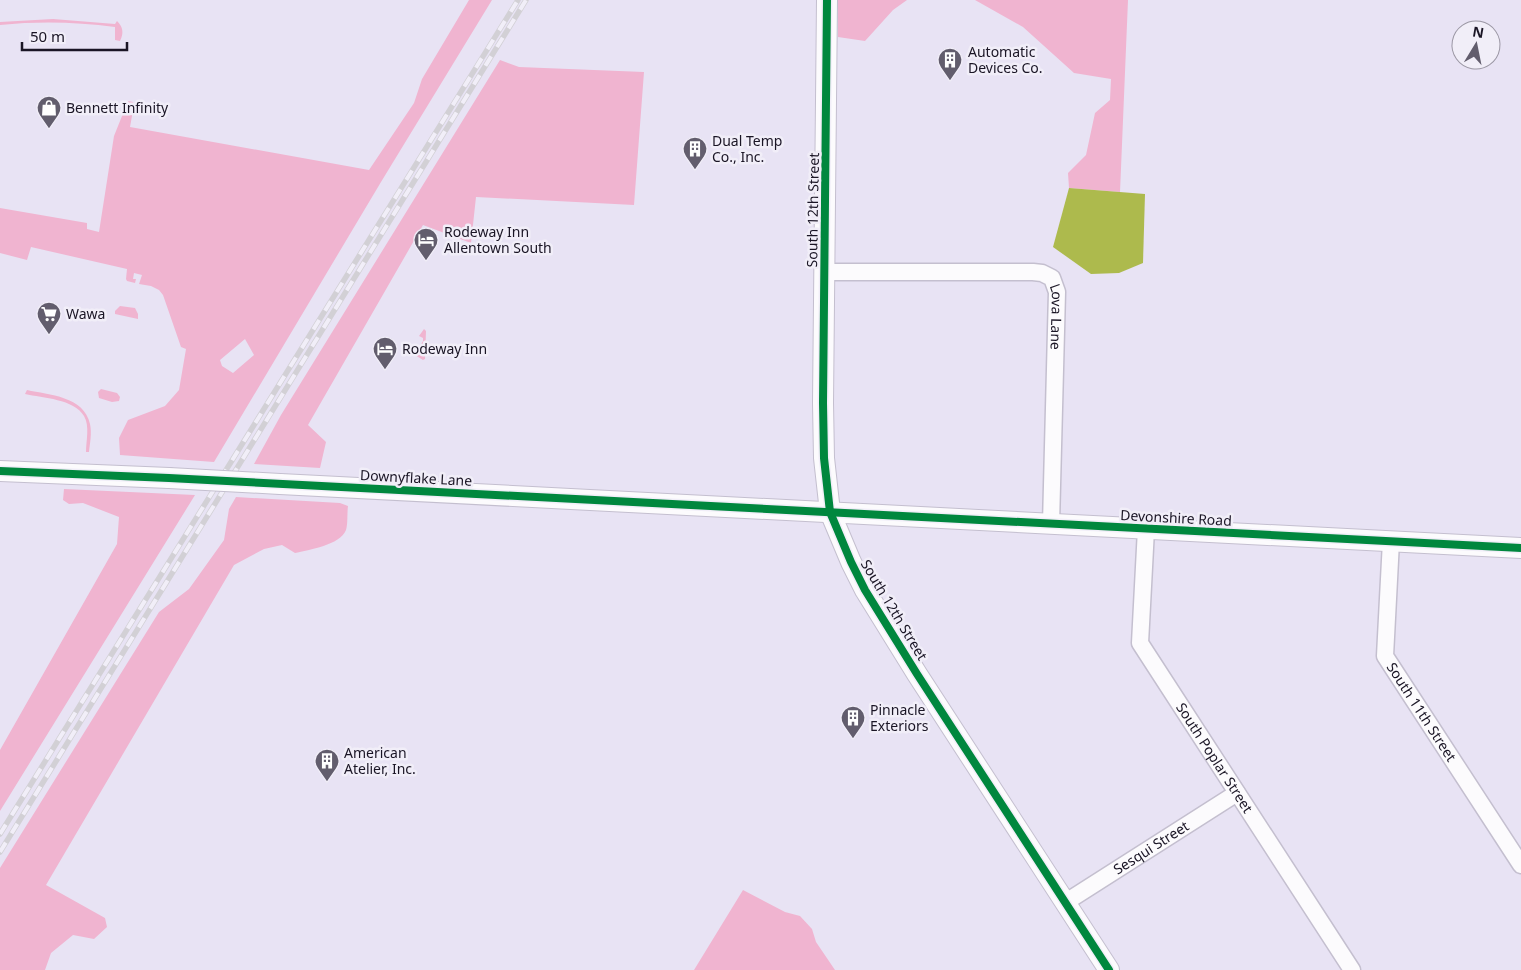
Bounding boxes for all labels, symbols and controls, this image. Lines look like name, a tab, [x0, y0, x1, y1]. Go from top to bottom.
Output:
scale bar	[22, 20, 128, 52]
north arrow	[1451, 20, 1501, 70]
text: N	[1471, 21, 1486, 42]
text: 50 m	[30, 26, 65, 46]
place label: Automatic Devices Co.	[968, 42, 1043, 77]
building icon: Automatic Devices Co.	[937, 47, 963, 81]
shop icon: Bennett Infinity	[36, 95, 62, 129]
place label: Bennett Infinity	[66, 98, 169, 117]
place label: Dual Temp Co., Inc.	[712, 131, 782, 166]
building icon: Dual Temp Co., Inc.	[682, 136, 708, 170]
street label: South 12th Street	[802, 153, 823, 267]
place label: Rodeway Inn Allentown South	[444, 222, 552, 257]
hotel icon: Rodeway Inn Allentown South	[413, 227, 439, 261]
street label: Lova Lane	[1046, 281, 1067, 350]
supermarket icon: Wawa	[36, 301, 62, 335]
place label: Wawa	[66, 304, 105, 323]
hotel icon: Rodeway Inn	[372, 336, 398, 370]
place label: Rodeway Inn	[402, 339, 487, 358]
street label: Downyflake Lane	[359, 465, 473, 490]
street label: Devonshire Road	[1120, 505, 1232, 530]
street label: South 12th Street	[857, 556, 932, 664]
street label: South 11th Street	[1383, 658, 1461, 765]
street label: South Poplar Street	[1172, 699, 1258, 816]
place label: Pinnacle Exteriors	[870, 700, 929, 735]
building icon: Pinnacle Exteriors	[840, 705, 866, 739]
place label: American Atelier, Inc.	[344, 743, 416, 778]
building icon: American Atelier, Inc.	[314, 748, 340, 782]
street label: Sesqui Street	[1110, 816, 1192, 878]

